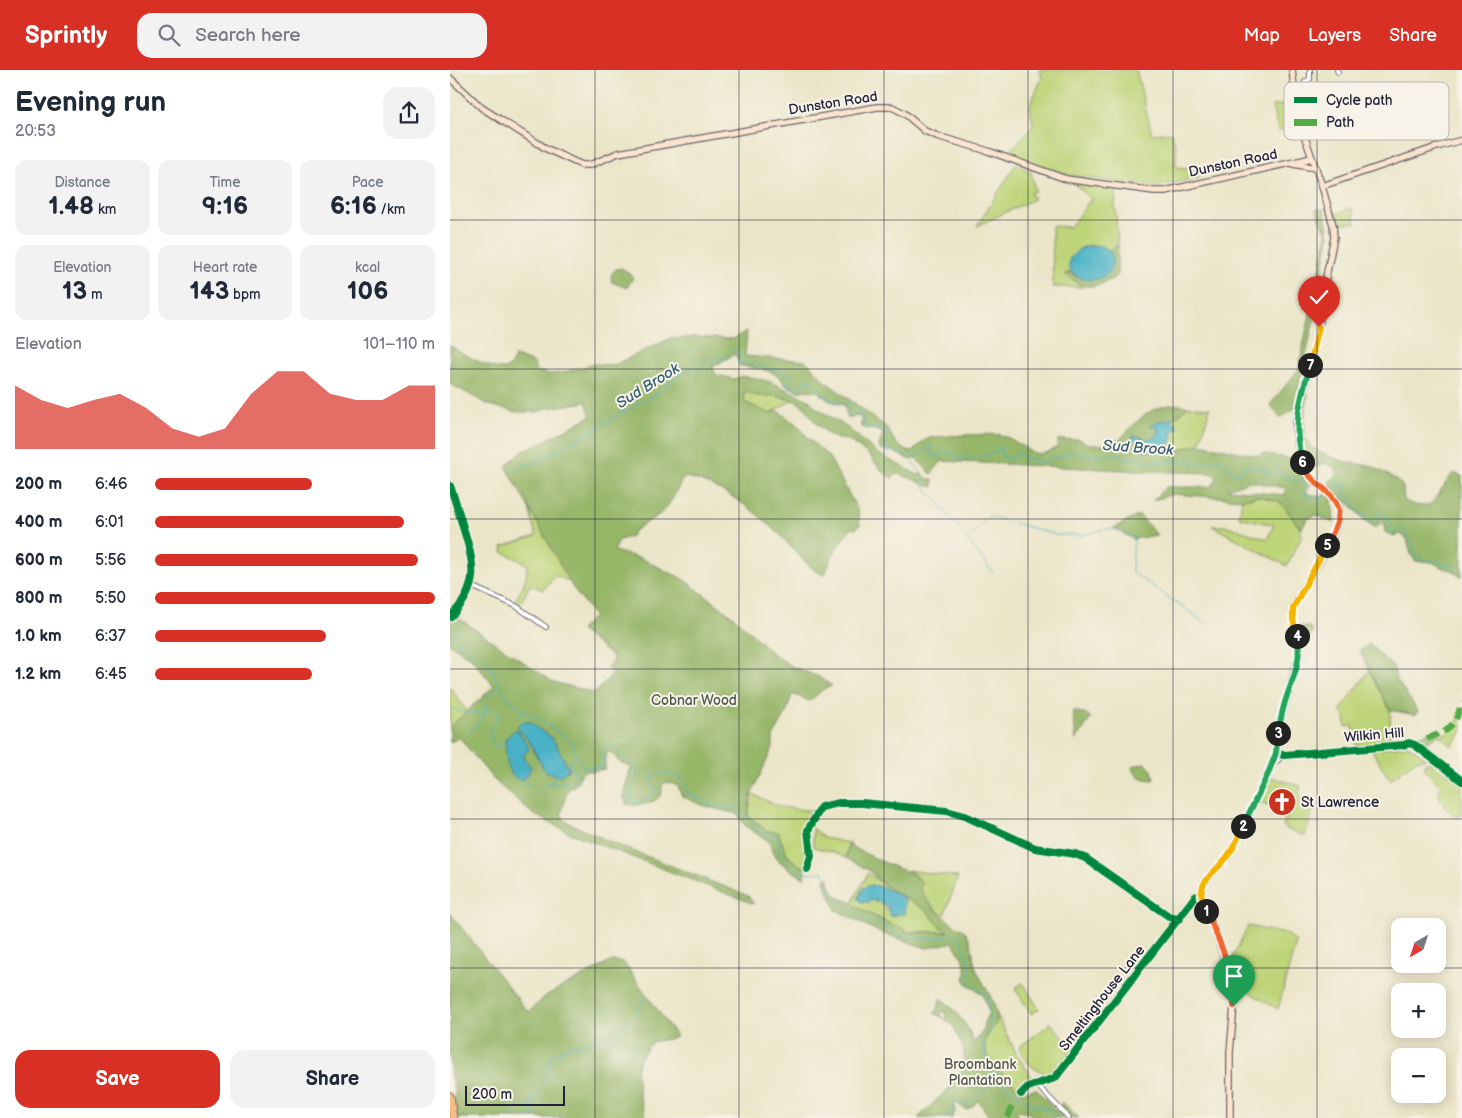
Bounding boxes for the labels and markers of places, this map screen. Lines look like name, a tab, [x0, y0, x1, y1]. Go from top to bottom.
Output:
pin	[1298, 276, 1340, 327]
pin: 7	[1298, 352, 1322, 378]
pin: 6	[1290, 450, 1314, 474]
pin: 5	[1314, 532, 1340, 558]
pin: 4	[1284, 624, 1310, 648]
pin: 3	[1266, 720, 1290, 746]
church icon: St Lawrence	[1267, 787, 1297, 817]
place label: St Lawrence	[1301, 794, 1379, 811]
pin: 2	[1230, 814, 1256, 838]
pin: 1	[1194, 898, 1218, 924]
pin	[1213, 955, 1255, 1006]

